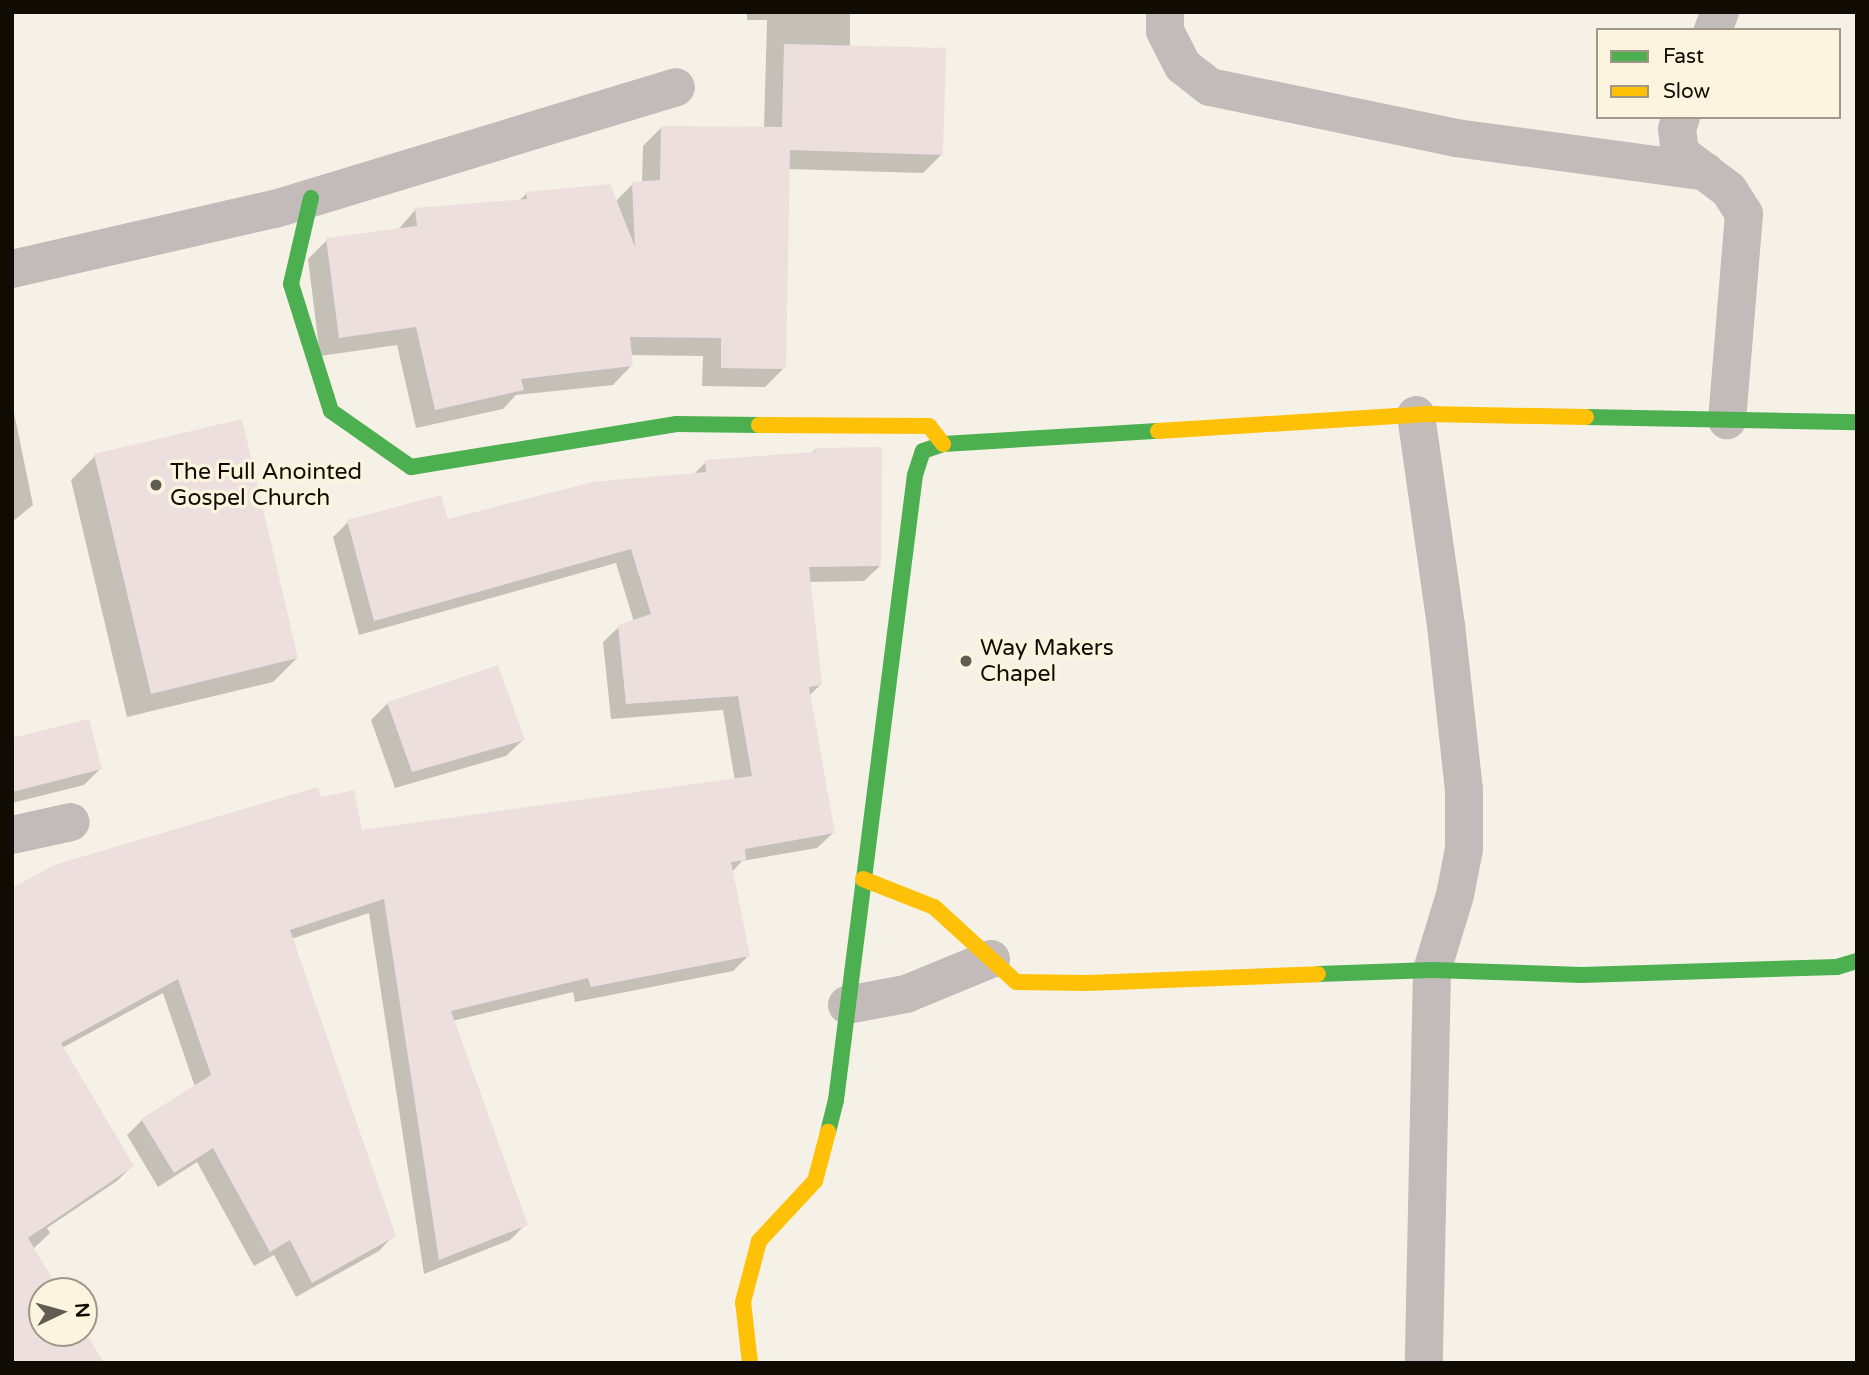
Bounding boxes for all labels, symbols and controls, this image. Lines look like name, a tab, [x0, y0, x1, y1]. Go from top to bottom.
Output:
legend	[1596, 28, 1841, 119]
text: Fast	[1663, 44, 1704, 69]
text: Slow	[1663, 79, 1710, 104]
place label: The Full Anointed Gospel Church	[170, 458, 362, 512]
marker: The Full Anointed Gospel Church	[148, 477, 164, 493]
place label: Way Makers Chapel	[980, 634, 1114, 688]
marker: Way Makers Chapel	[958, 653, 974, 669]
north arrow	[28, 1277, 98, 1347]
text: N	[70, 1302, 94, 1319]

